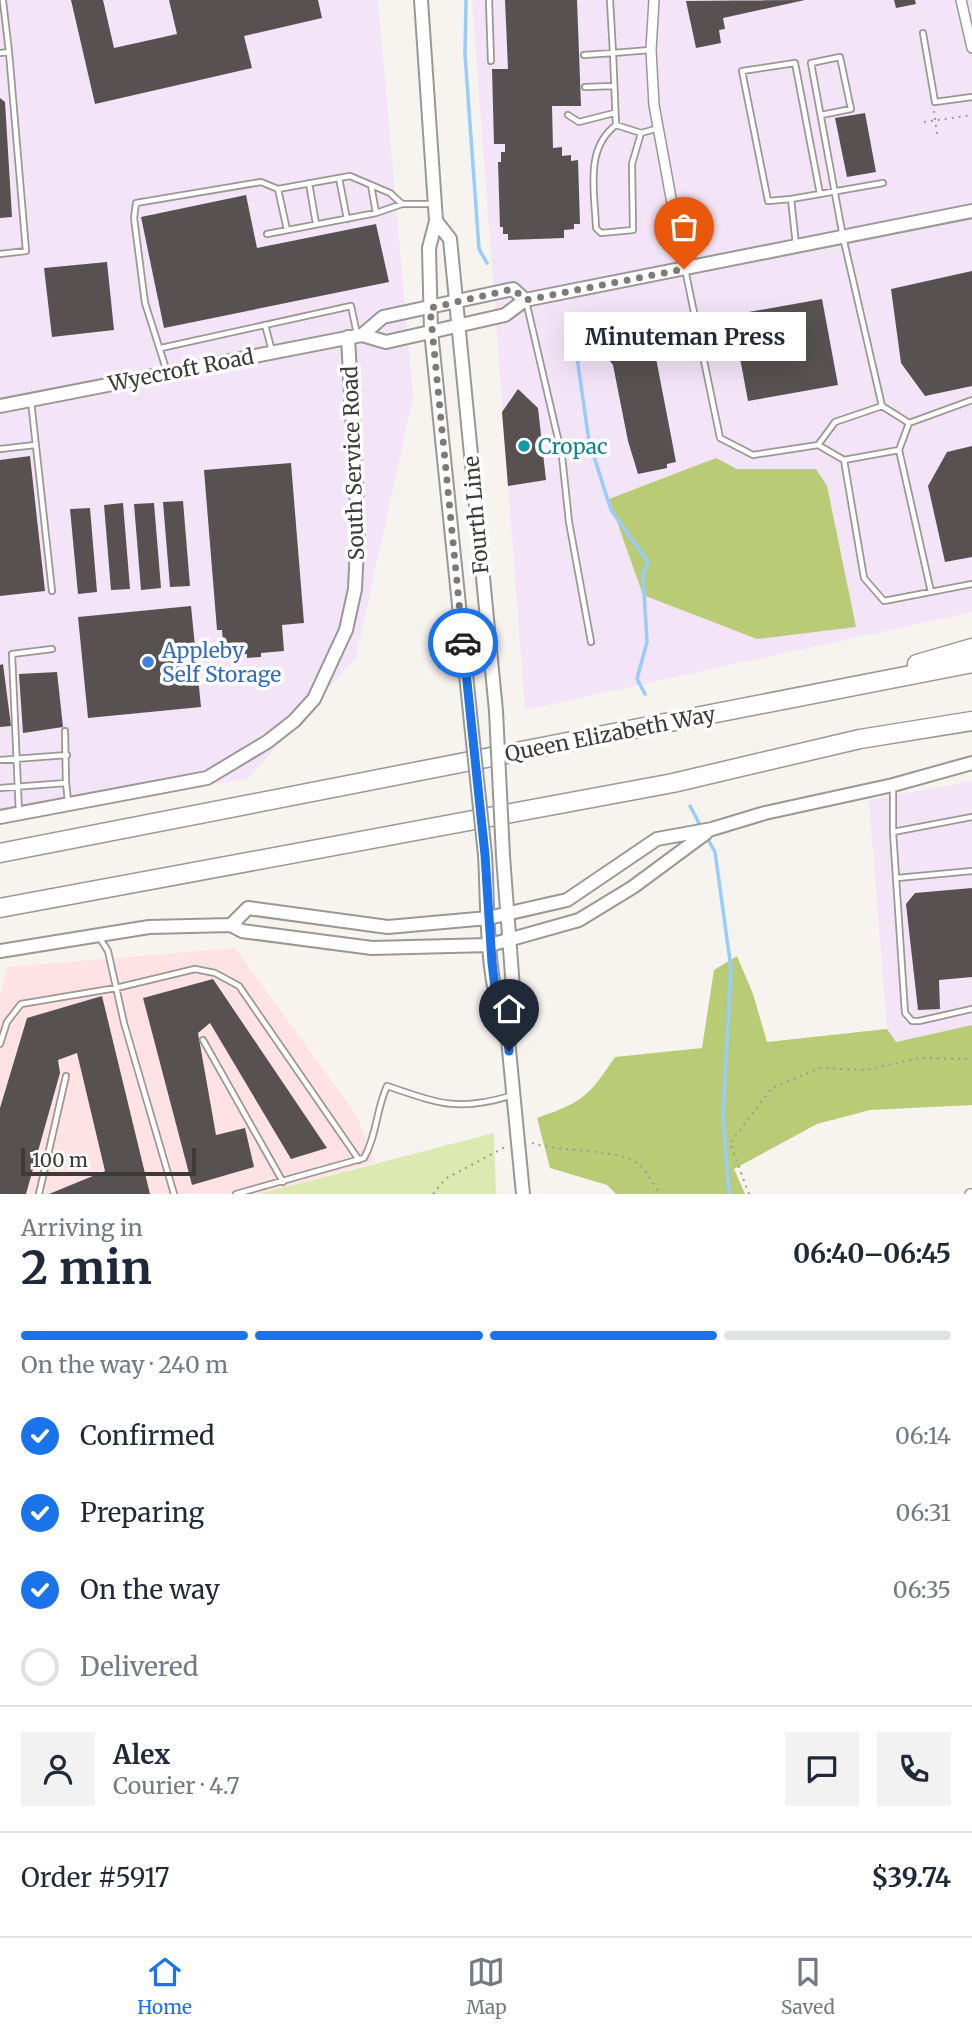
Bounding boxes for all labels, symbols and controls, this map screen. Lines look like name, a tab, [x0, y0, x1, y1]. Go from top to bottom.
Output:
pin	[654, 197, 714, 269]
icon: bag	[665, 208, 703, 246]
callout: Minuteman Press	[563, 311, 805, 360]
text: Minuteman Press	[585, 322, 785, 351]
street label: Wyecroft Road	[105, 343, 256, 398]
street label: South Service Road	[336, 365, 370, 561]
place label: Cropac	[538, 433, 608, 460]
marker: Cropac	[516, 438, 532, 454]
street label: Fourth Line	[457, 455, 495, 575]
courier	[428, 608, 498, 678]
icon: car	[444, 624, 482, 662]
place label: Appleby Self Storage	[161, 637, 281, 688]
marker: Appleby Self Storage	[140, 654, 156, 670]
street label: Queen Elizabeth Way	[502, 700, 718, 768]
pin	[479, 979, 539, 1051]
icon: home	[490, 990, 528, 1028]
scale bar	[21, 1145, 196, 1177]
text: 100 m	[32, 1148, 88, 1172]
text: Arriving in	[21, 1213, 143, 1242]
text: 06:40–06:45	[793, 1237, 951, 1270]
text: 2 min	[21, 1239, 152, 1297]
text: On the way · 240 m	[21, 1350, 228, 1379]
icon: check	[21, 1417, 59, 1455]
text: Confirmed	[80, 1419, 215, 1452]
text: 06:14	[895, 1421, 951, 1450]
icon: check	[21, 1494, 59, 1532]
text: Preparing	[80, 1496, 204, 1529]
text: 06:31	[896, 1498, 951, 1527]
icon: check	[21, 1571, 59, 1609]
text: On the way	[80, 1573, 220, 1606]
text: 06:35	[893, 1575, 951, 1604]
text: Delivered	[80, 1650, 199, 1683]
button: person	[21, 1732, 95, 1806]
button: chat	[785, 1732, 859, 1806]
button: phone	[877, 1732, 951, 1806]
text: Alex	[113, 1738, 170, 1771]
text: Courier · 4.7	[113, 1771, 240, 1800]
text: Order #5917	[21, 1861, 170, 1894]
text: $39.74	[871, 1861, 951, 1894]
tab: Home	[137, 1953, 192, 2019]
tab: Map	[466, 1953, 507, 2019]
tab: Saved	[781, 1953, 835, 2019]

